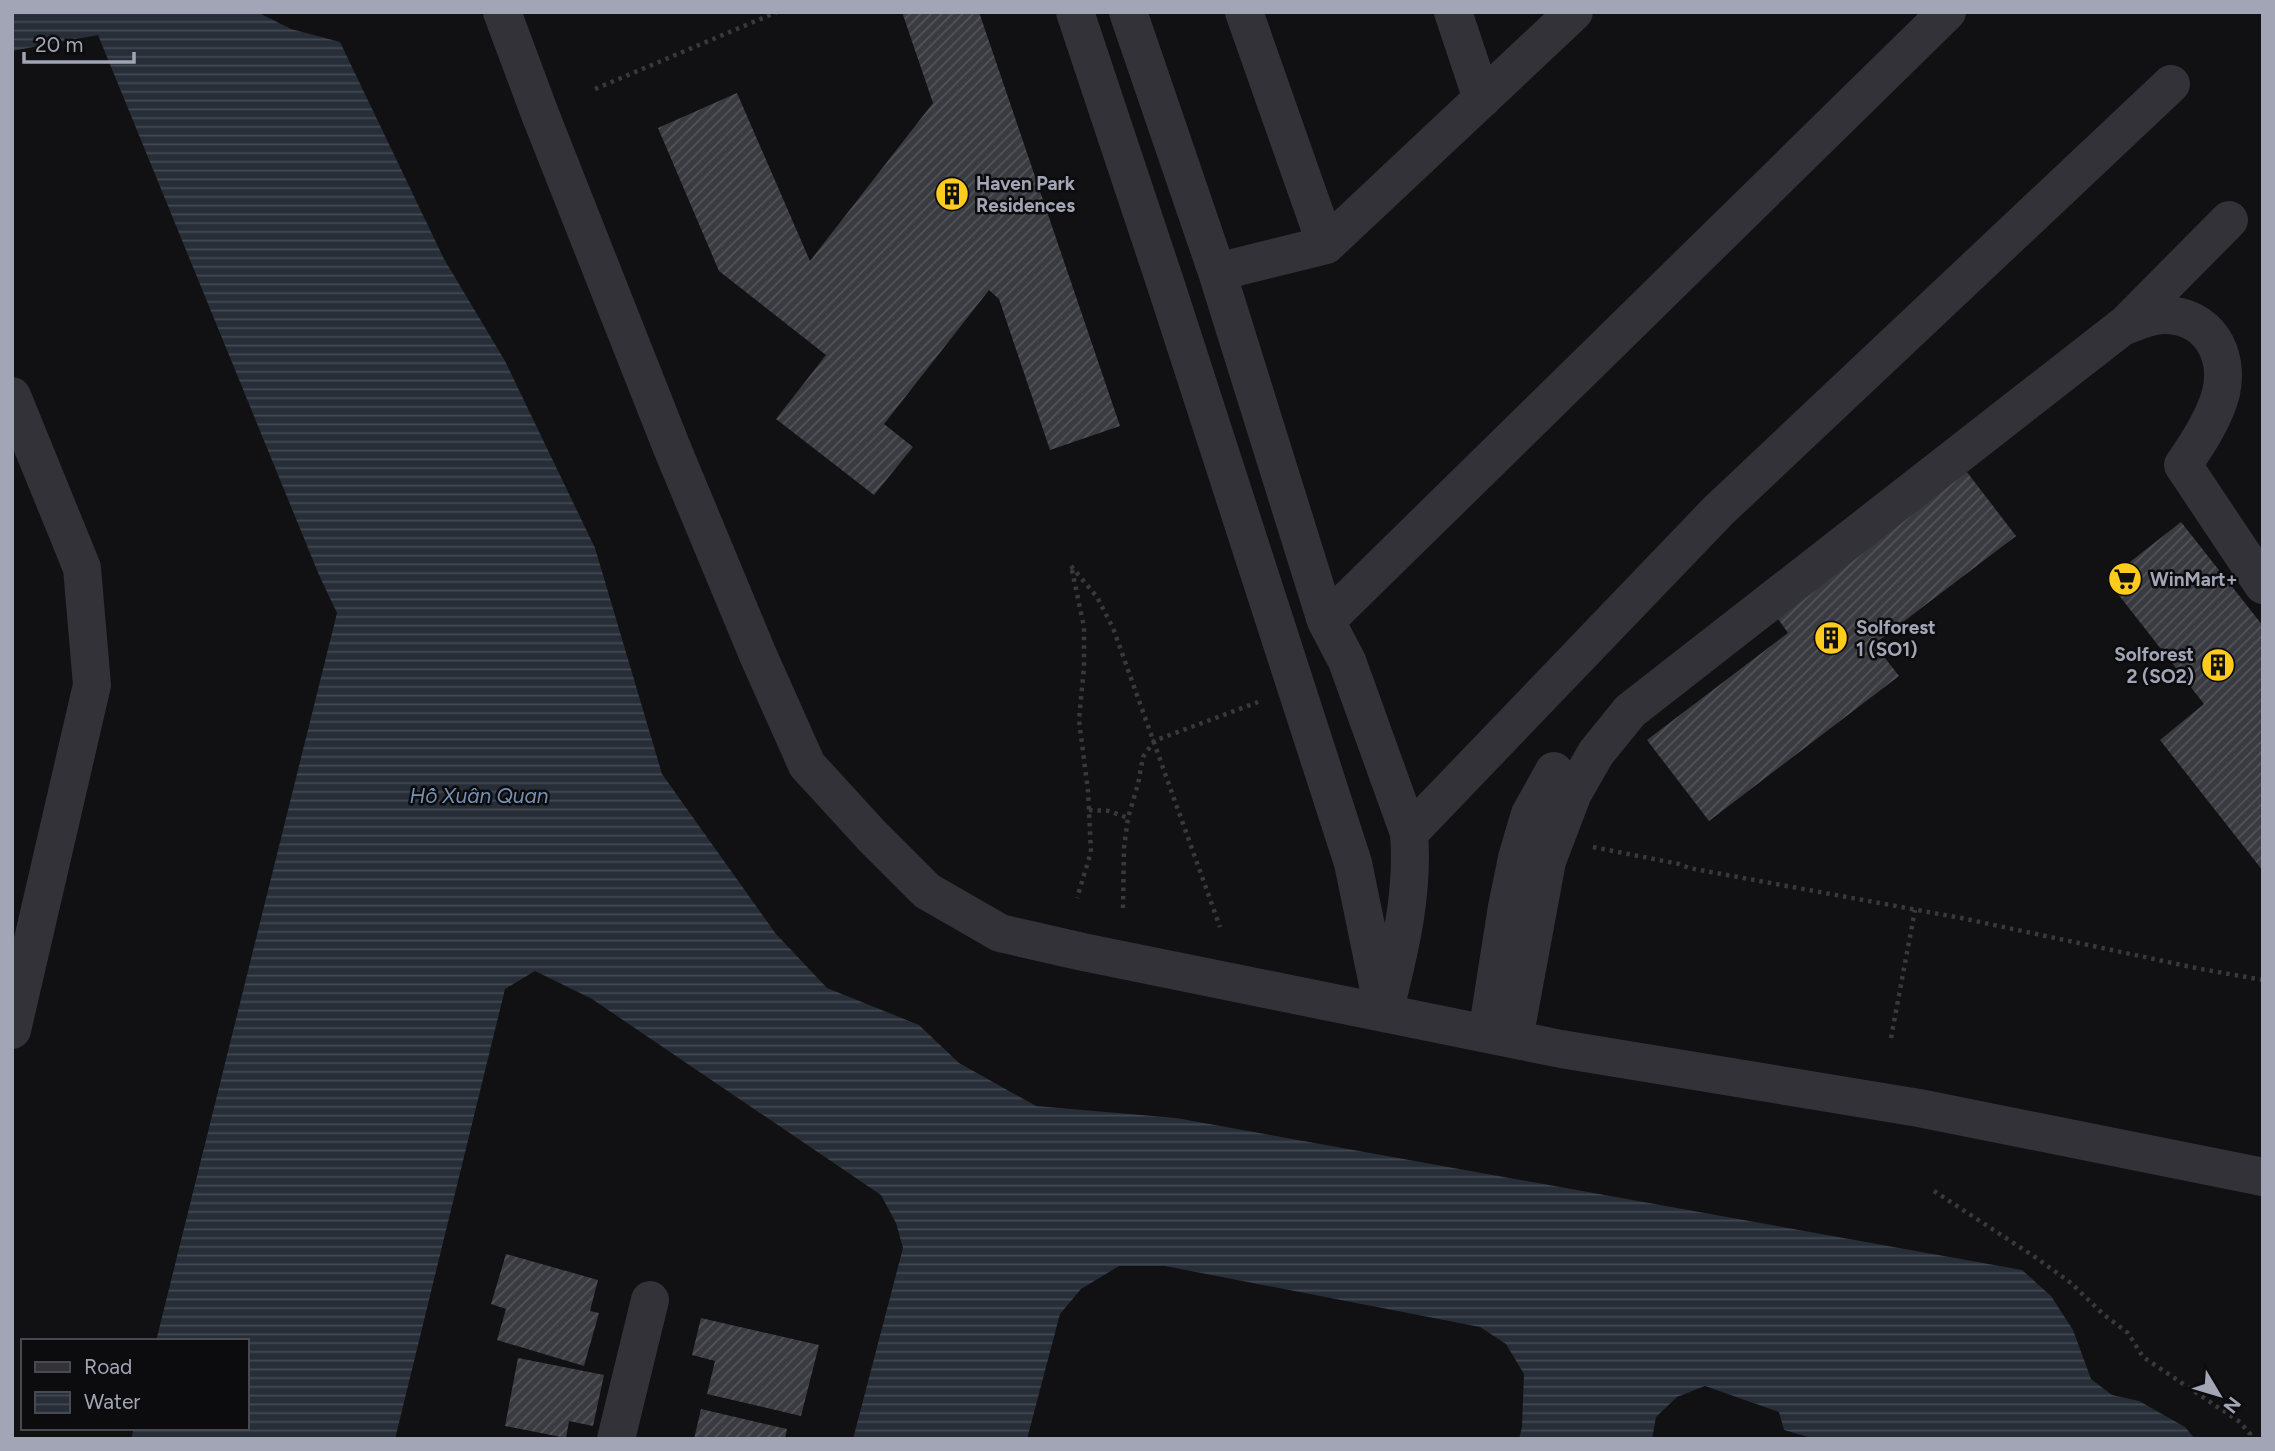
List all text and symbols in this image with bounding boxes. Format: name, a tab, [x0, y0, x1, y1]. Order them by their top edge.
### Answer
scale bar	[24, 21, 135, 65]
text: 20 m	[35, 32, 83, 57]
place label: Haven Park Residences	[976, 172, 1076, 217]
building icon: Haven Park Residences	[933, 175, 971, 213]
supermarket icon: WinMart+	[2106, 560, 2144, 598]
place label: WinMart+	[2150, 568, 2238, 591]
place label: Solforest 1 (SO1)	[1856, 616, 1936, 661]
building icon: Solforest 1 (SO1)	[1812, 619, 1850, 657]
place label: Solforest 2 (SO2)	[2114, 643, 2194, 688]
building icon: Solforest 2 (SO2)	[2199, 646, 2237, 684]
water label: Hồ Xuân Quan	[409, 783, 549, 808]
legend	[21, 1339, 248, 1430]
text: Road	[84, 1354, 132, 1379]
north arrow	[2184, 1360, 2254, 1430]
text: Water	[84, 1389, 140, 1414]
text: N	[2218, 1392, 2246, 1418]

